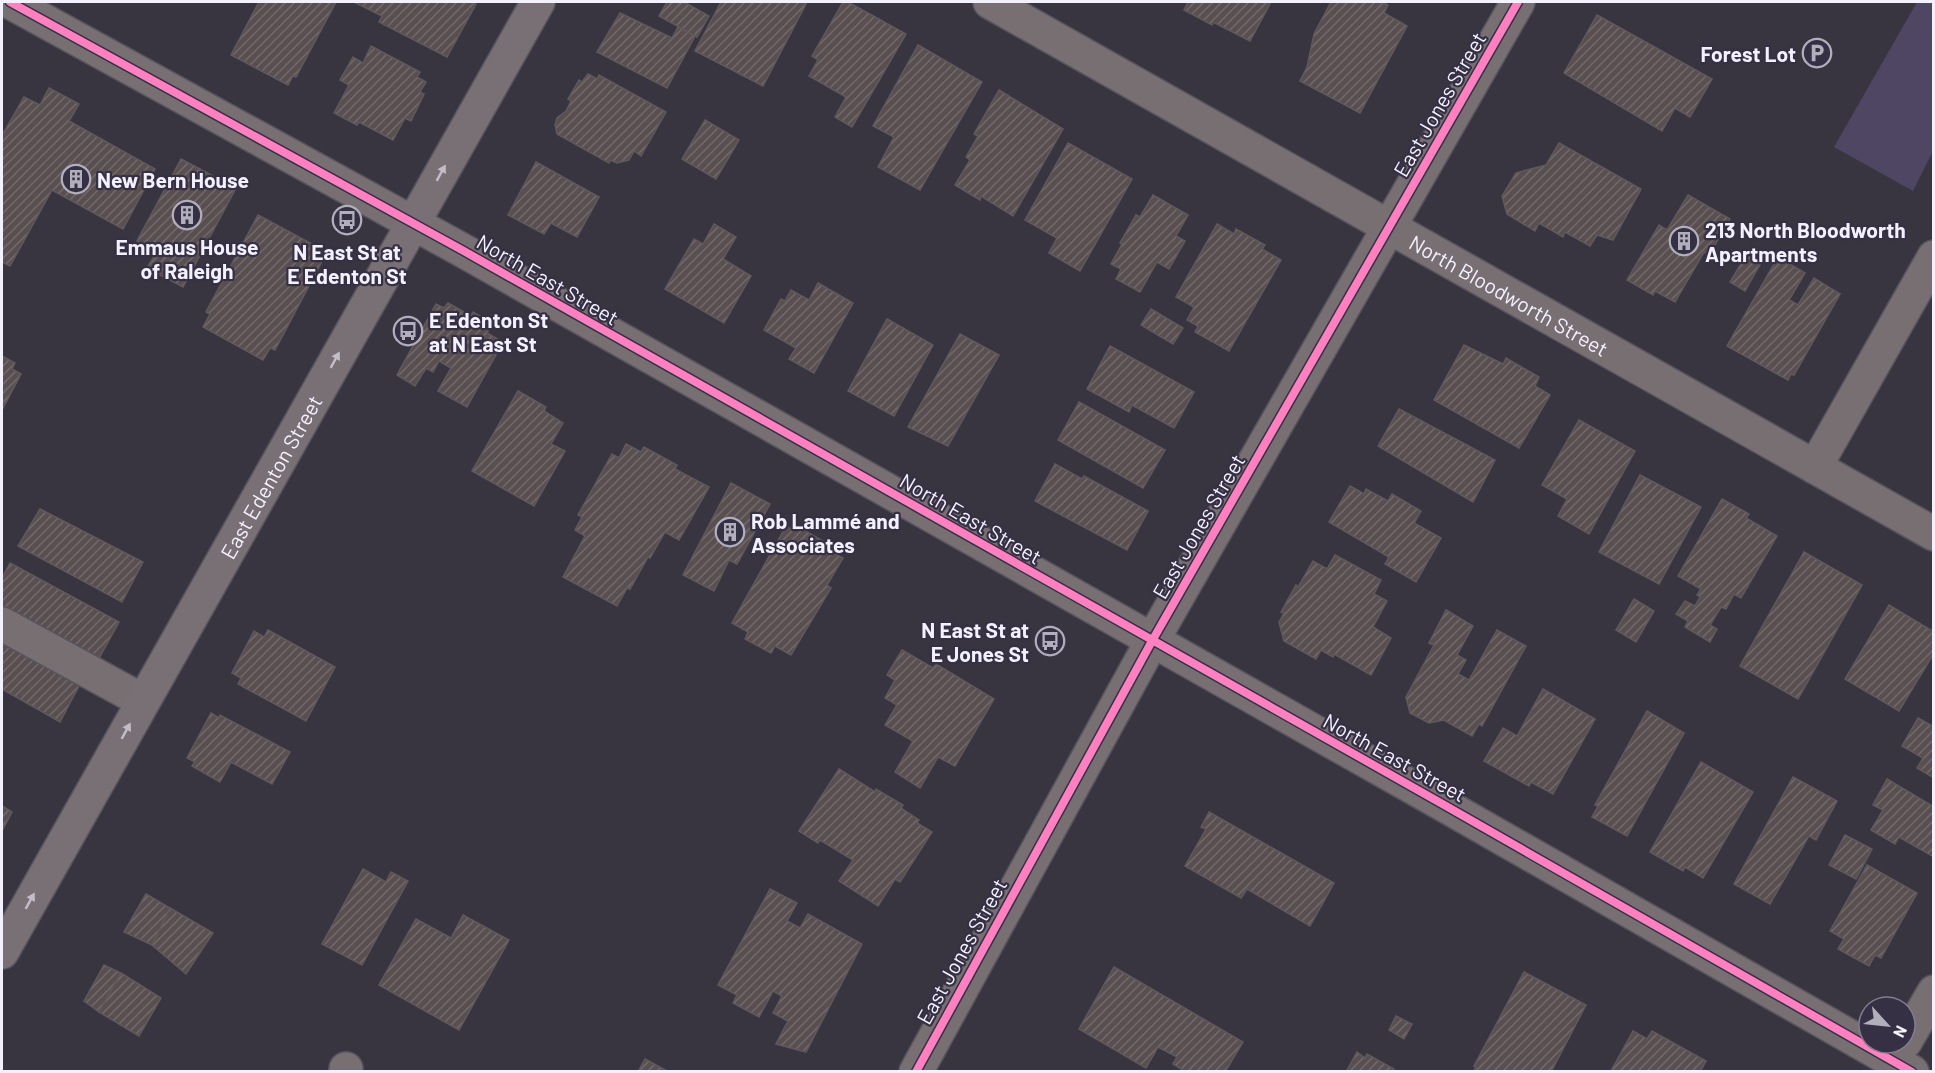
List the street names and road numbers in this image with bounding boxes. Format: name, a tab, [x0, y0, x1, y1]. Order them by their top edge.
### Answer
street label: East Jones Street	[1387, 27, 1491, 181]
street label: North East Street	[473, 228, 623, 330]
street label: North Bloodworth Street	[1406, 229, 1613, 360]
street label: East Edenton Street	[214, 390, 326, 563]
street label: East Jones Street	[1146, 449, 1250, 603]
street label: North East Street	[896, 467, 1046, 569]
street label: North East Street	[1319, 707, 1471, 807]
street label: East Jones Street	[911, 874, 1011, 1028]

